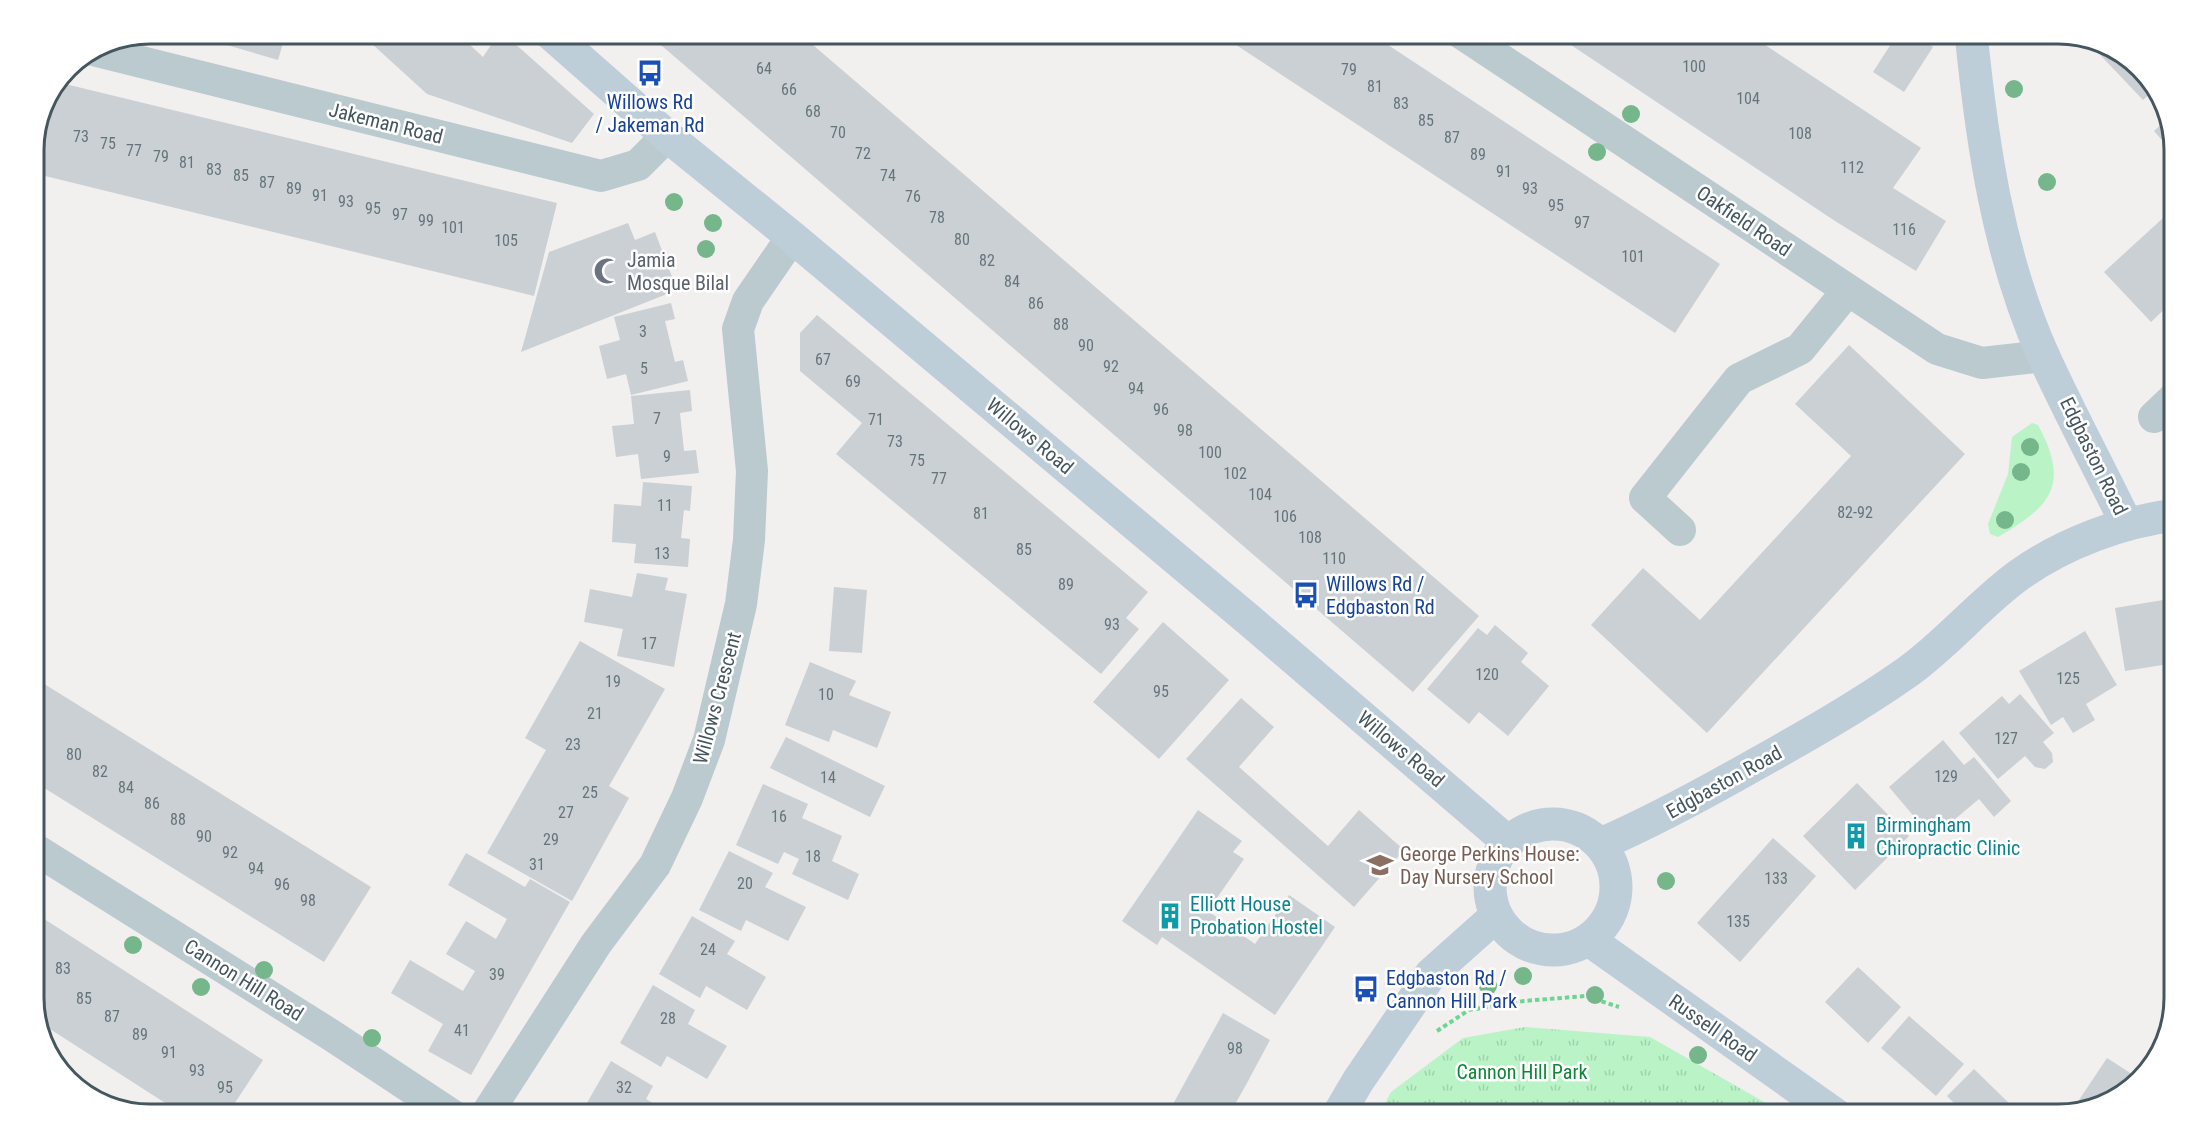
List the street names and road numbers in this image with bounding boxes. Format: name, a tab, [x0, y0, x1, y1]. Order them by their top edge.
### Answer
street label: Jakeman Road	[327, 97, 445, 149]
street label: Oakfield Road	[1692, 181, 1796, 261]
street label: Willows Road	[982, 393, 1078, 479]
street label: Edgbaston Road	[2055, 393, 2133, 519]
street label: Willows Crescent	[688, 629, 746, 767]
street label: Willows Road	[1353, 706, 1449, 792]
street label: Edgbaston Road	[1662, 740, 1786, 824]
street label: Cannon Hill Road	[180, 934, 308, 1026]
street label: Russell Road	[1664, 989, 1762, 1067]

